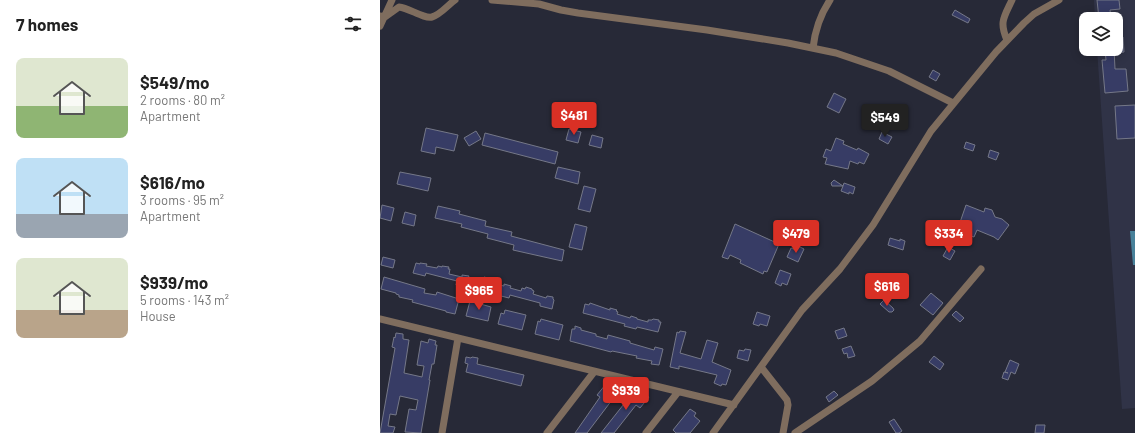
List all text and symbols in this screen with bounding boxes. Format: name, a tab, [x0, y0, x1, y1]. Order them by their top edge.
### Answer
map controls	[1079, 12, 1123, 56]
button: layers	[1079, 12, 1123, 56]
icon: filters	[342, 13, 364, 35]
text: 7 homes	[16, 14, 78, 34]
text: $549/mo	[140, 72, 209, 92]
icon: home	[48, 74, 96, 122]
text: 2 rooms · 80 m²	[140, 92, 225, 108]
pin: $481	[550, 102, 598, 136]
pin: $549	[861, 104, 909, 138]
text: $481	[561, 107, 587, 123]
text: Apartment	[140, 108, 201, 124]
text: $549	[870, 109, 900, 125]
text: $616/mo	[140, 172, 205, 192]
icon: home	[48, 174, 96, 222]
text: 3 rooms · 95 m²	[140, 192, 224, 208]
text: Apartment	[140, 208, 201, 224]
pin: $479	[772, 220, 820, 254]
pin: $334	[925, 220, 973, 254]
text: $479	[782, 225, 810, 241]
text: $334	[934, 225, 964, 241]
text: $939/mo	[140, 272, 208, 292]
pin: $616	[863, 273, 911, 307]
icon: home	[48, 274, 96, 322]
pin: $965	[455, 277, 503, 311]
text: $616	[874, 278, 900, 294]
text: $965	[465, 282, 493, 298]
text: 5 rooms · 143 m²	[140, 292, 229, 308]
text: House	[140, 308, 176, 324]
pin: $939	[602, 377, 650, 411]
text: $939	[612, 382, 640, 398]

